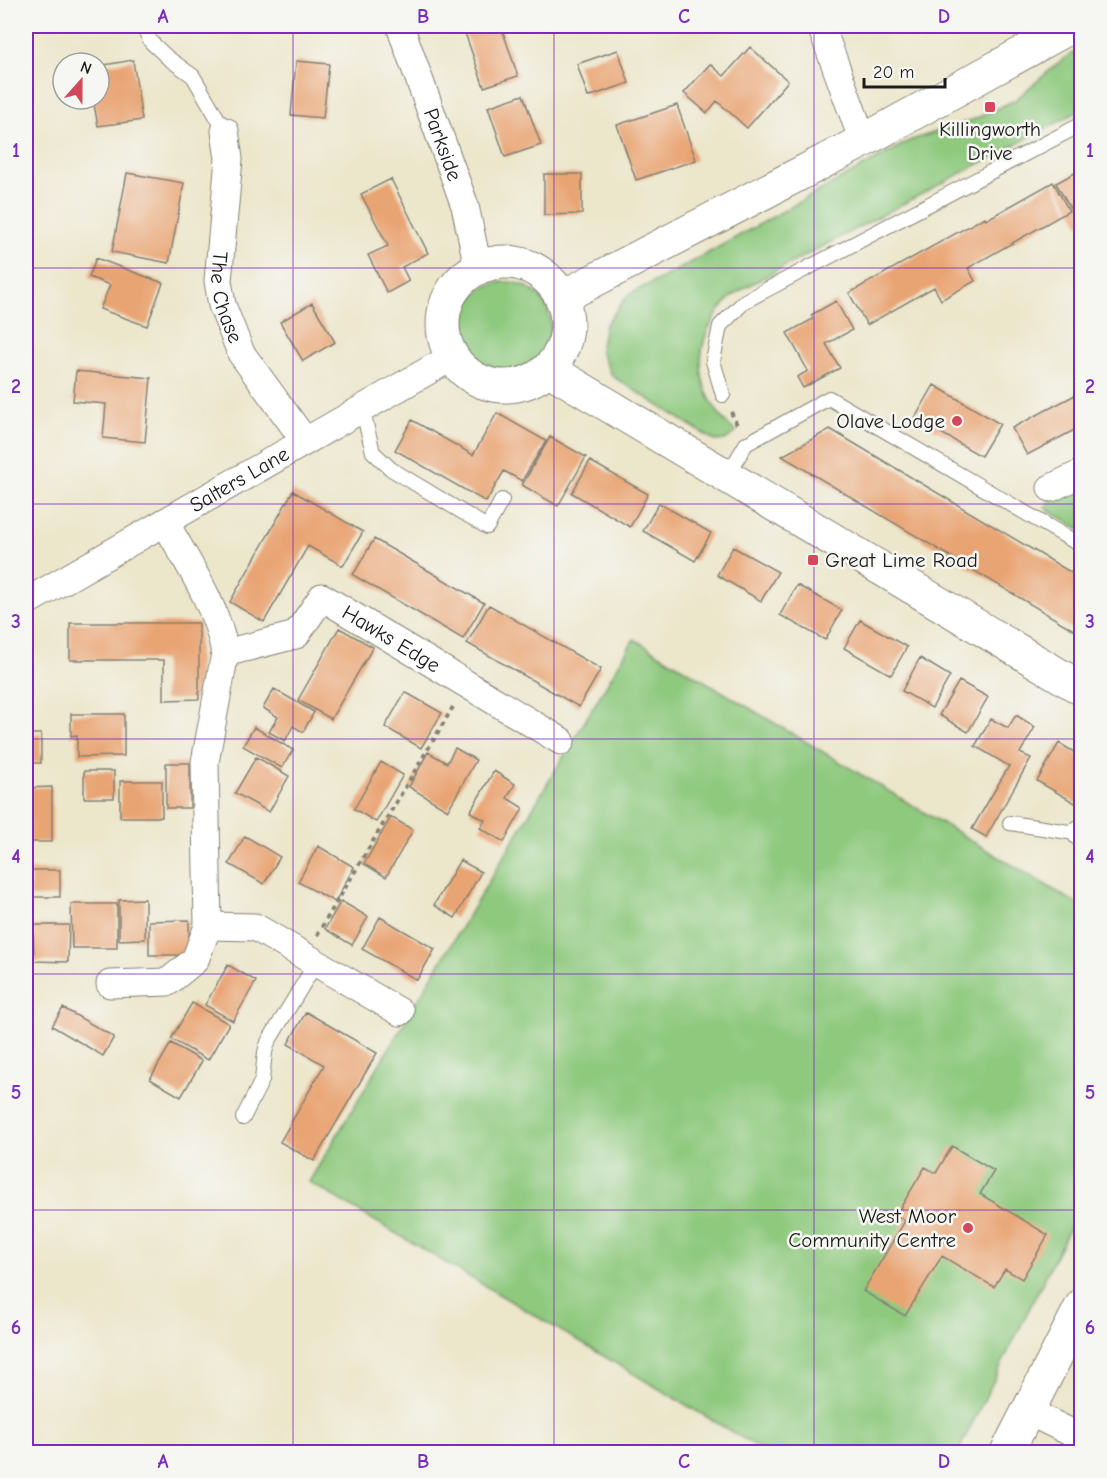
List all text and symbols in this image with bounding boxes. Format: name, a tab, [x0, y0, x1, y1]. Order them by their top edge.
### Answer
text: A	[157, 5, 169, 28]
text: B	[417, 5, 429, 28]
text: C	[678, 5, 690, 28]
text: D	[938, 5, 950, 28]
north arrow	[51, 51, 111, 111]
scale bar	[864, 51, 945, 89]
text: N	[78, 58, 94, 78]
text: 20 m	[873, 62, 914, 83]
marker: Killingworth Drive	[983, 100, 997, 114]
street label: Parkside	[419, 105, 467, 184]
place label: Killingworth Drive	[939, 117, 1041, 165]
text: 1	[12, 139, 20, 162]
text: 1	[1086, 139, 1094, 162]
street label: The Chase	[206, 250, 248, 347]
text: 2	[11, 375, 21, 398]
text: 2	[1085, 375, 1095, 398]
place label: Olave Lodge	[836, 409, 945, 433]
marker: Olave Lodge	[950, 414, 964, 428]
street label: Salters Lane	[185, 441, 293, 517]
place label: Great Lime Road	[825, 548, 978, 572]
marker: Great Lime Road	[806, 553, 820, 567]
street label: Hawks Edge	[338, 600, 445, 677]
text: 3	[11, 610, 21, 633]
text: 3	[1085, 610, 1095, 633]
text: 4	[11, 845, 21, 868]
text: 4	[1085, 845, 1095, 868]
text: 5	[11, 1081, 21, 1104]
text: 5	[1085, 1081, 1095, 1104]
place label: West Moor Community Centre	[788, 1204, 957, 1252]
marker: West Moor Community Centre	[961, 1221, 975, 1235]
text: 6	[11, 1316, 21, 1339]
text: 6	[1085, 1316, 1095, 1339]
text: A	[157, 1450, 169, 1473]
text: B	[417, 1450, 429, 1473]
text: C	[678, 1450, 690, 1473]
text: D	[938, 1450, 950, 1473]

